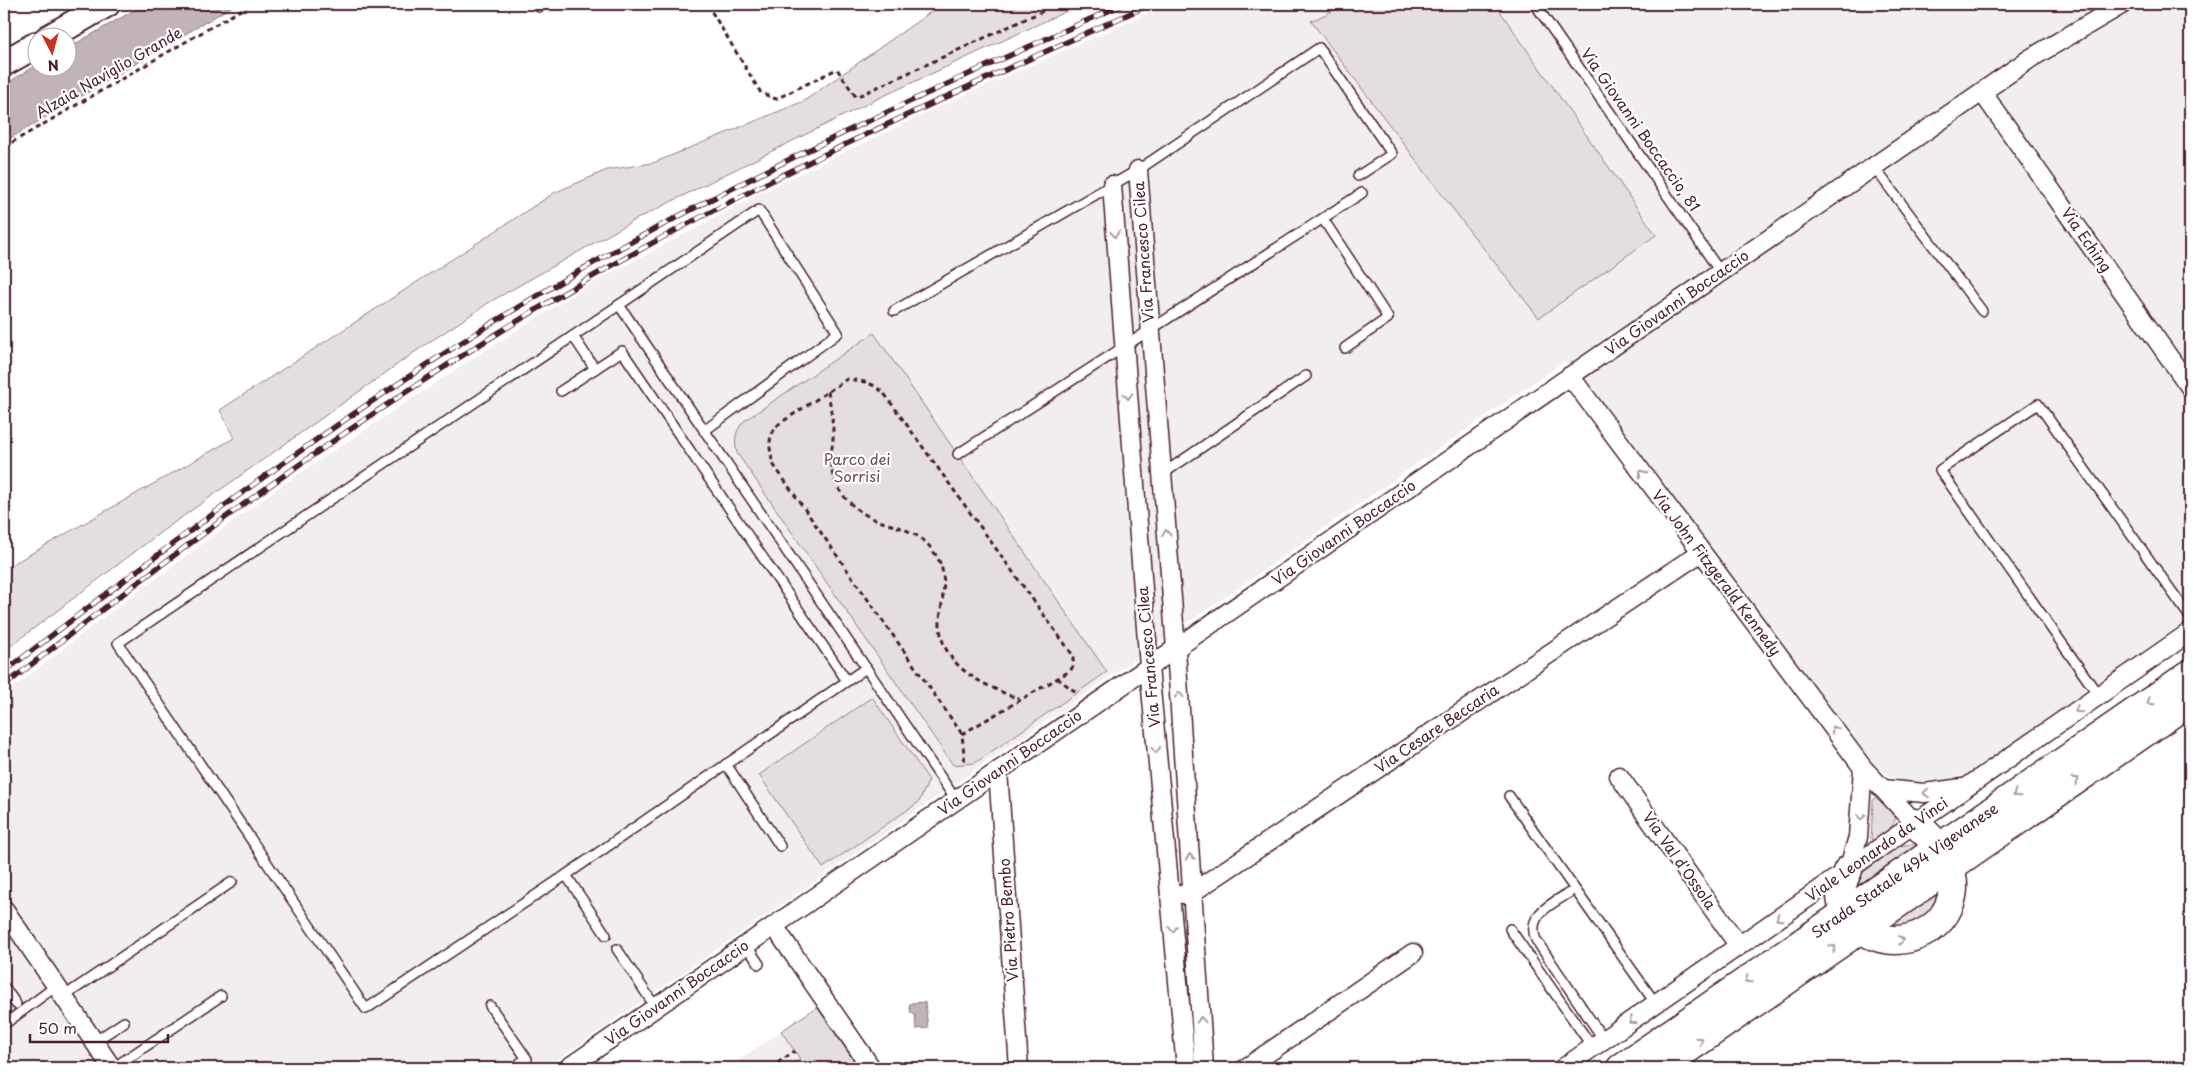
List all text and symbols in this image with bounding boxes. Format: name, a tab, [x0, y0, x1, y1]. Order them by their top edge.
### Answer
street label: Alzaia Naviglio Grande	[33, 24, 185, 122]
north arrow	[28, 28, 78, 78]
street label: Via Giovanni Boccaccio, 81	[1576, 43, 1707, 216]
street label: Via Francesco Cilea	[1126, 180, 1159, 323]
street label: Via Eching	[2056, 202, 2118, 276]
one-way arrow	[1110, 230, 1121, 238]
street label: Via Giovanni Boccaccio	[1599, 243, 1753, 360]
one-way arrow	[1123, 392, 1134, 400]
park label: Parco dei Sorrisi	[824, 447, 890, 487]
one-way arrow	[1638, 470, 1648, 479]
street label: Via Giovanni Boccaccio	[1266, 473, 1420, 590]
street label: Via John Fitzgerald Kennedy	[1647, 484, 1787, 660]
one-way arrow	[1160, 529, 1171, 537]
street label: Via Francesco Cilea	[1130, 585, 1165, 729]
street label: Via Cesare Beccaria	[1369, 677, 1503, 778]
one-way arrow	[1173, 691, 1184, 699]
one-way arrow	[2146, 696, 2156, 705]
street label: Via Giovanni Boccaccio	[932, 703, 1086, 820]
one-way arrow	[2075, 704, 2084, 713]
one-way arrow	[1831, 725, 1840, 735]
one-way arrow	[1151, 746, 1162, 754]
one-way arrow	[2071, 776, 2080, 786]
one-way arrow	[1921, 787, 1929, 798]
one-way arrow	[2013, 788, 2022, 797]
street label: Viale Leonardo da Vinci	[1800, 791, 1952, 907]
street label: Strada Statale 494 Vigevanese	[1806, 796, 2002, 943]
street label: Via Val d'Ossola	[1638, 806, 1723, 915]
one-way arrow	[1856, 813, 1867, 821]
one-way arrow	[1185, 853, 1196, 861]
street label: Via Pietro Bembo	[992, 858, 1023, 983]
one-way arrow	[1776, 912, 1785, 921]
one-way arrow	[1167, 925, 1178, 933]
street label: Via Giovanni Boccaccio	[599, 933, 753, 1050]
one-way arrow	[1898, 935, 1906, 946]
one-way arrow	[1827, 945, 1837, 954]
one-way arrow	[1744, 974, 1754, 983]
scale bar	[30, 1012, 168, 1044]
one-way arrow	[1195, 1015, 1206, 1023]
one-way arrow	[1628, 1015, 1637, 1024]
text: 50 m	[38, 1016, 77, 1039]
one-way arrow	[1694, 1037, 1704, 1046]

